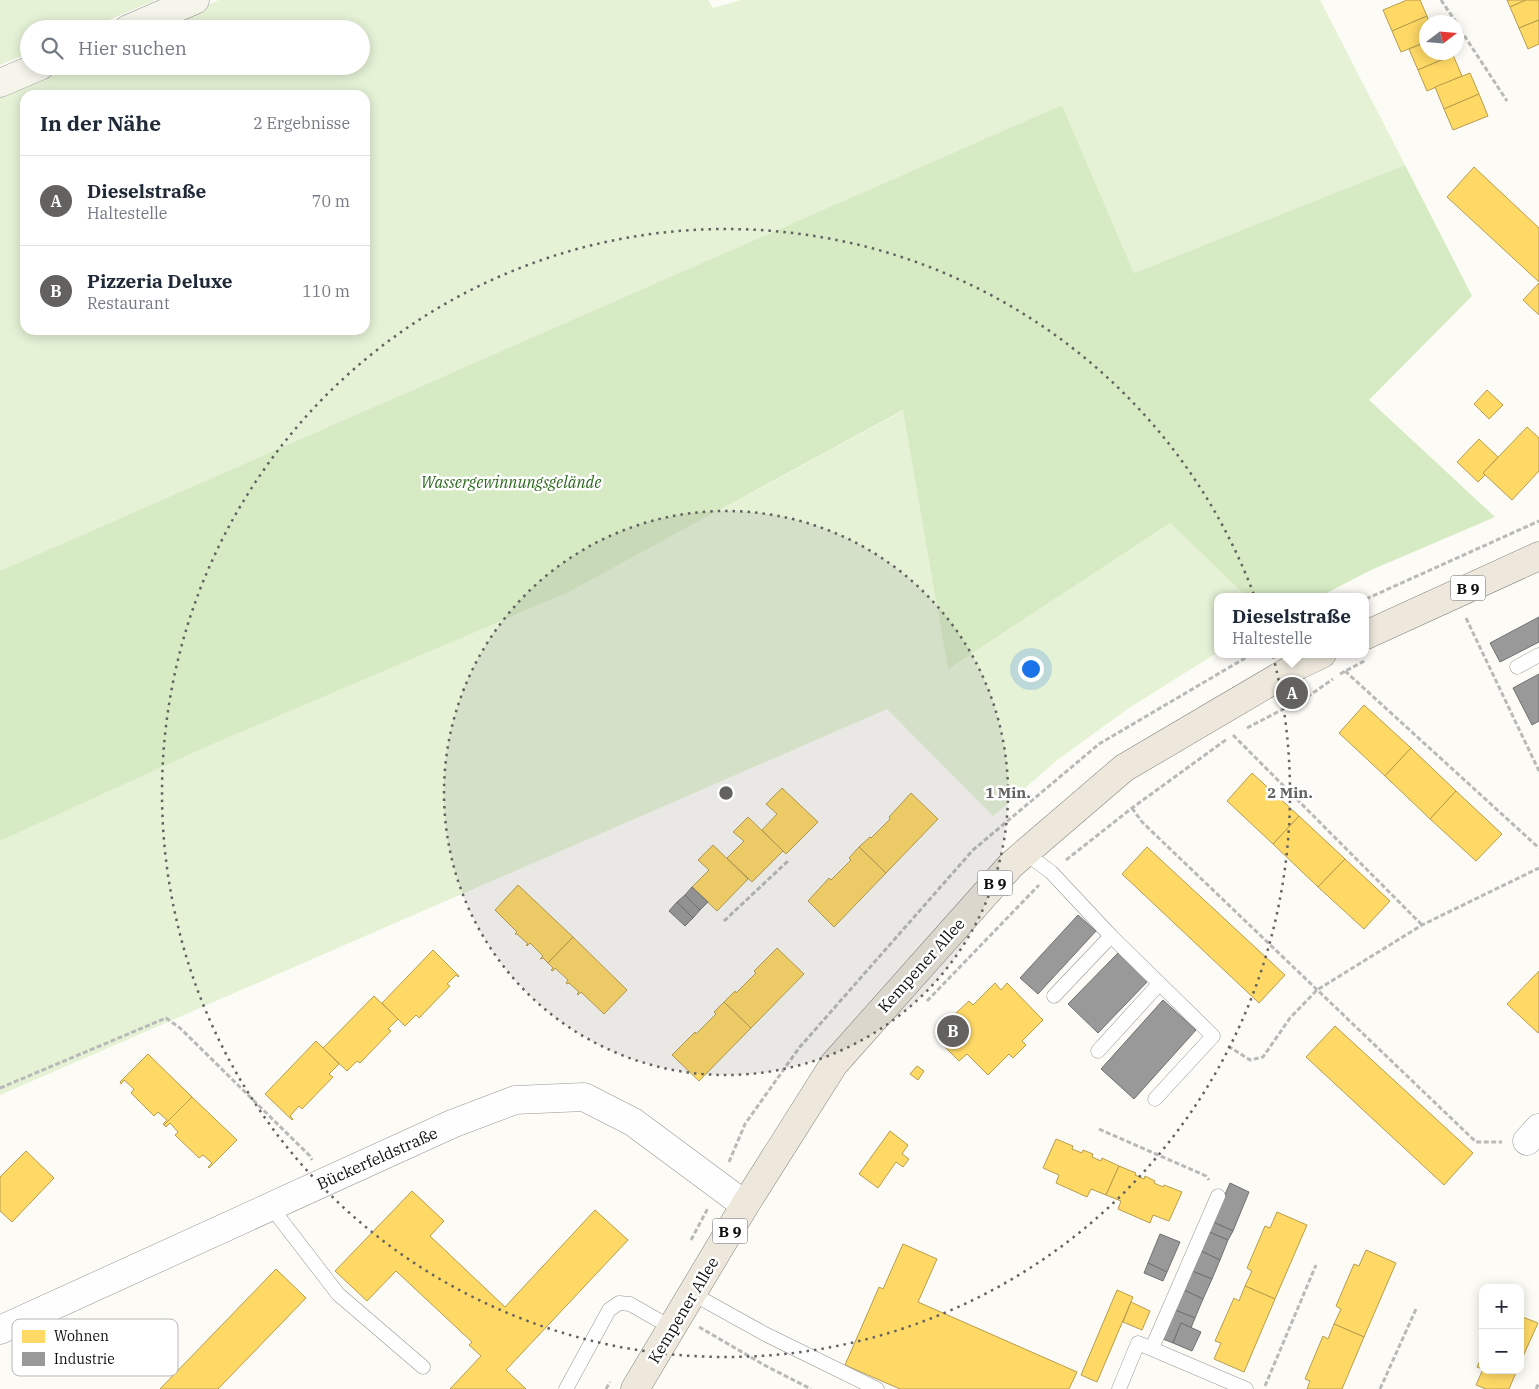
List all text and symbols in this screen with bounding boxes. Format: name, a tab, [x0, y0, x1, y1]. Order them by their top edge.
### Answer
north arrow	[1419, 15, 1464, 60]
search box	[20, 20, 370, 75]
icon: search	[38, 34, 66, 62]
text: Hier suchen	[78, 36, 187, 60]
text: In der Nähe	[40, 109, 161, 137]
text: 2 Ergebnisse	[253, 113, 350, 133]
text: Dieselstraße	[87, 179, 206, 203]
text: A	[50, 191, 62, 211]
text: 70 m	[312, 191, 350, 211]
text: Haltestelle	[87, 203, 167, 223]
text: Pizzeria Deluxe	[87, 269, 233, 293]
text: B	[50, 281, 62, 301]
text: 110 m	[302, 281, 350, 301]
text: Restaurant	[87, 293, 170, 313]
park label: Wassergewinnungsgelände	[421, 472, 601, 492]
road number: B 9	[1450, 576, 1486, 600]
popup	[1214, 593, 1369, 658]
text: Dieselstraße	[1232, 604, 1351, 628]
text: Haltestelle	[1232, 628, 1312, 648]
your location	[1018, 656, 1044, 682]
pin: A	[1276, 674, 1308, 712]
text: 1 Min.	[985, 783, 1031, 802]
text: 2 Min.	[1267, 783, 1313, 802]
centre of rings	[717, 784, 735, 802]
road number: B 9	[978, 870, 1012, 896]
street label: Kempener Allee	[873, 914, 969, 1016]
pin: B	[937, 1012, 969, 1050]
street label: Bückerfeldstraße	[313, 1122, 441, 1194]
road number: B 9	[712, 1218, 748, 1244]
street label: Kempener Allee	[643, 1253, 723, 1367]
map controls	[1479, 1284, 1524, 1374]
button: +	[1479, 1284, 1524, 1329]
legend	[12, 1319, 178, 1376]
text: Wohnen	[54, 1327, 109, 1345]
button: −	[1479, 1329, 1524, 1374]
text: Industrie	[54, 1350, 115, 1368]

